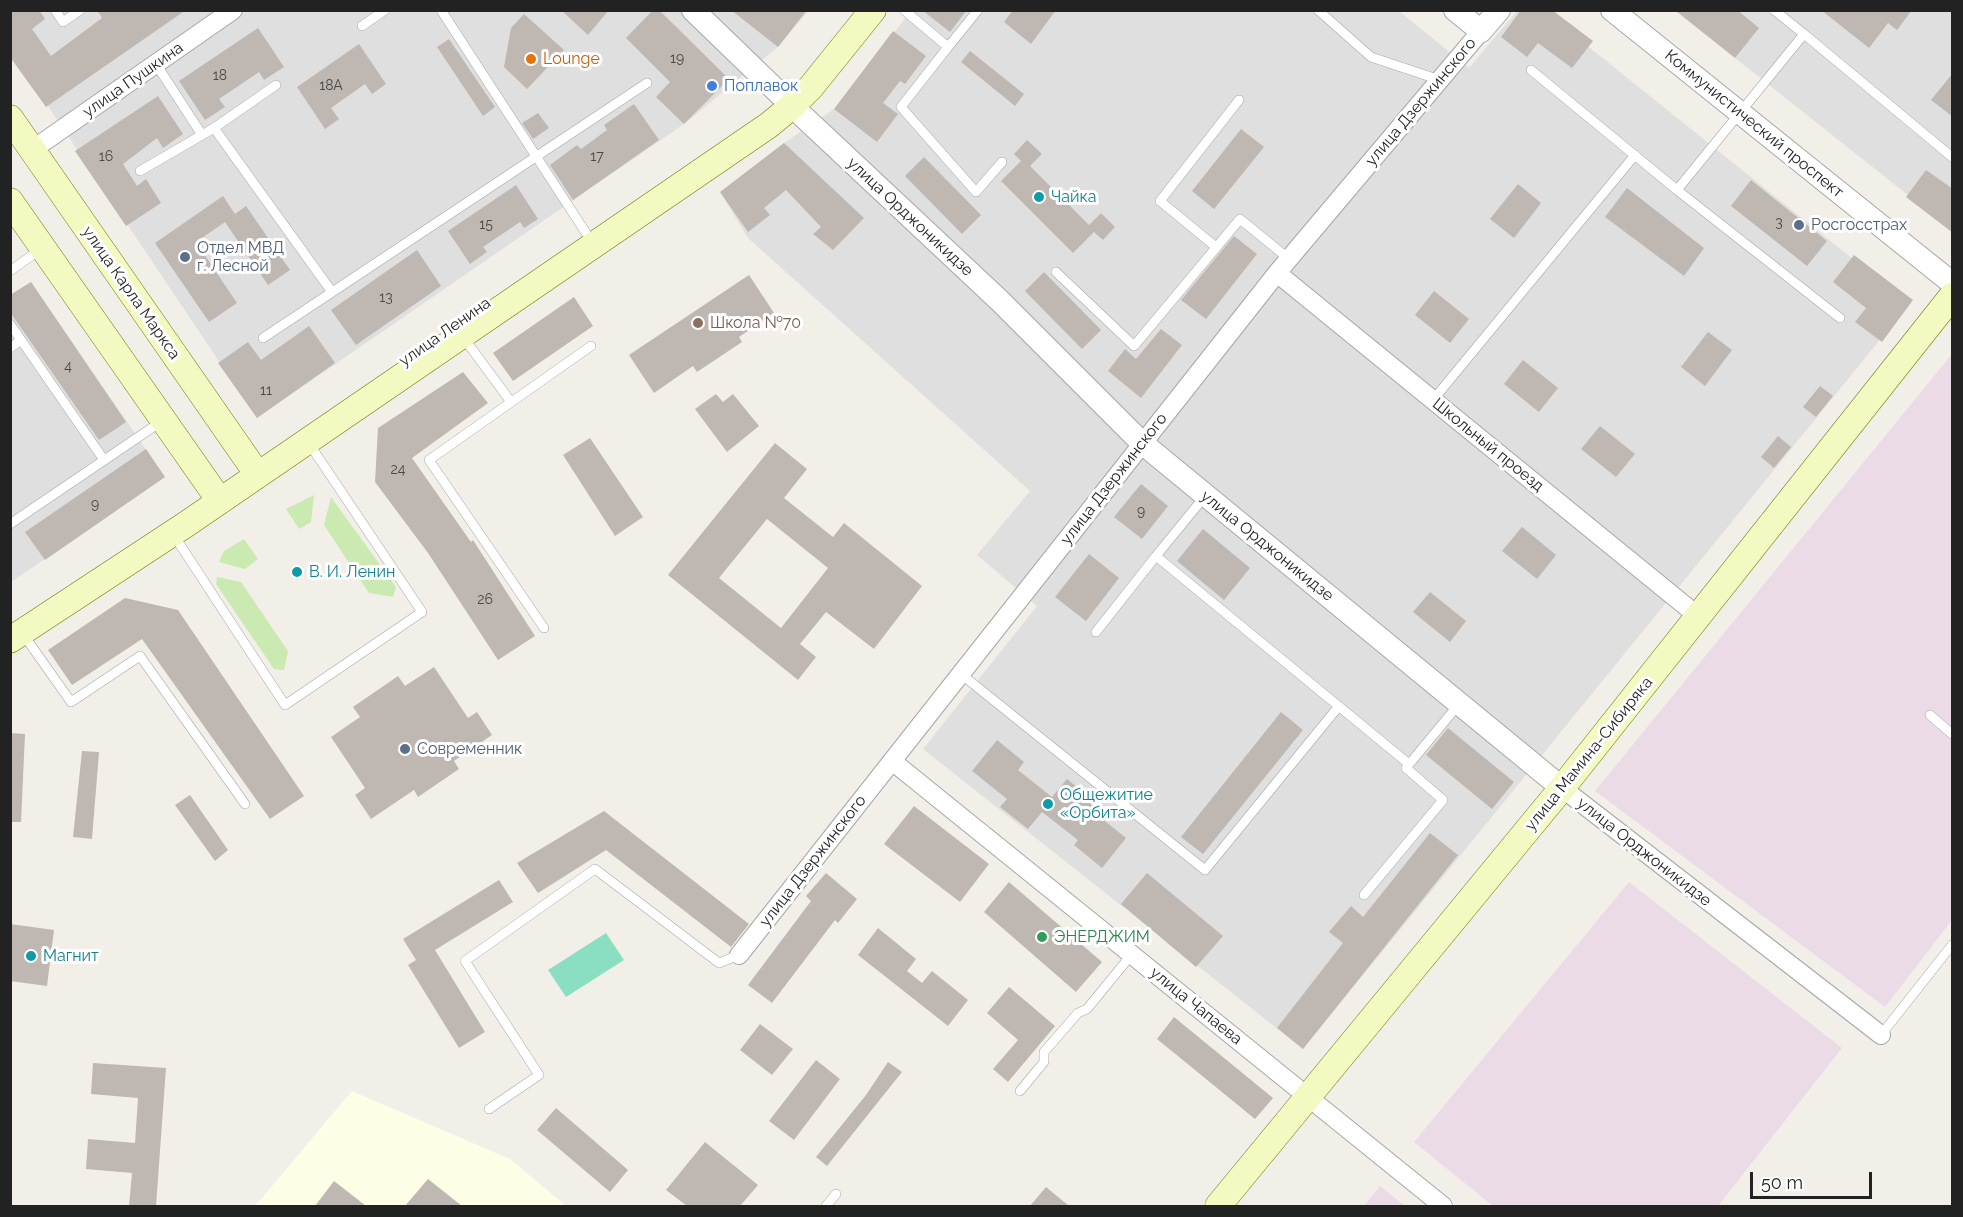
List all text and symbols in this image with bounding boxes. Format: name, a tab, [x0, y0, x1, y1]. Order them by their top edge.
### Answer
street label: улица Дзержинского	[1362, 34, 1480, 170]
street label: улица Пушкина	[79, 38, 187, 122]
street label: Коммунистический проспект	[1661, 46, 1847, 202]
place label: Lounge	[543, 49, 600, 69]
house number: 19	[670, 51, 684, 67]
marker: Lounge	[524, 52, 538, 66]
house number: 18	[213, 68, 227, 84]
place label: Поплавок	[724, 76, 798, 96]
house number: 18А	[319, 78, 343, 94]
marker: Поплавок	[705, 79, 719, 93]
house number: 16	[99, 149, 113, 165]
house number: 17	[590, 149, 604, 165]
street label: улица Орджоникидзе	[843, 154, 977, 280]
place label: Чайка	[1051, 187, 1097, 207]
marker: Чайка	[1032, 190, 1046, 204]
house number: 3	[1775, 215, 1783, 231]
place label: Росгосстрах	[1811, 215, 1907, 235]
house number: 15	[479, 217, 493, 233]
marker: Росгосстрах	[1792, 218, 1806, 232]
street label: улица Карла Маркса	[78, 223, 184, 363]
place label: Отдел МВД г. Лесной	[197, 238, 284, 276]
marker: Отдел МВД г. Лесной	[178, 250, 192, 264]
house number: 13	[379, 290, 393, 306]
street label: улица Ленина	[396, 293, 494, 371]
place label: Школа №70	[710, 313, 801, 333]
marker: Школа №70	[691, 316, 705, 330]
house number: 4	[64, 359, 72, 375]
house number: 11	[260, 383, 272, 399]
street label: Школьный проезд	[1428, 394, 1548, 496]
street label: улица Дзержинского	[1057, 409, 1171, 549]
house number: 24	[391, 462, 405, 478]
street label: улица Орджоникидзе	[1197, 487, 1337, 605]
house number: 9	[91, 497, 99, 513]
house number: 9	[1137, 504, 1145, 520]
place label: В. И. Ленин	[309, 562, 395, 582]
marker: В. И. Ленин	[290, 565, 304, 579]
house number: 26	[477, 592, 493, 608]
street label: улица Мамина-Сибиряка	[1521, 673, 1657, 835]
place label: Современник	[417, 739, 522, 759]
marker: Современник	[398, 742, 412, 756]
place label: Общежитие «Орбита»	[1060, 785, 1153, 823]
street label: улица Дзержинского	[756, 791, 870, 931]
street label: улица Орджоникидзе	[1573, 794, 1715, 910]
marker: Общежитие «Орбита»	[1041, 797, 1055, 811]
place label: ЭНЕРДЖИМ	[1054, 927, 1150, 947]
marker: ЭНЕРДЖИМ	[1035, 930, 1049, 944]
place label: Магнит	[43, 946, 99, 966]
marker: Магнит	[24, 949, 38, 963]
street label: улица Чапаева	[1146, 963, 1246, 1049]
scale bar	[1753, 1160, 1874, 1198]
text: 50 m	[1761, 1172, 1803, 1193]

